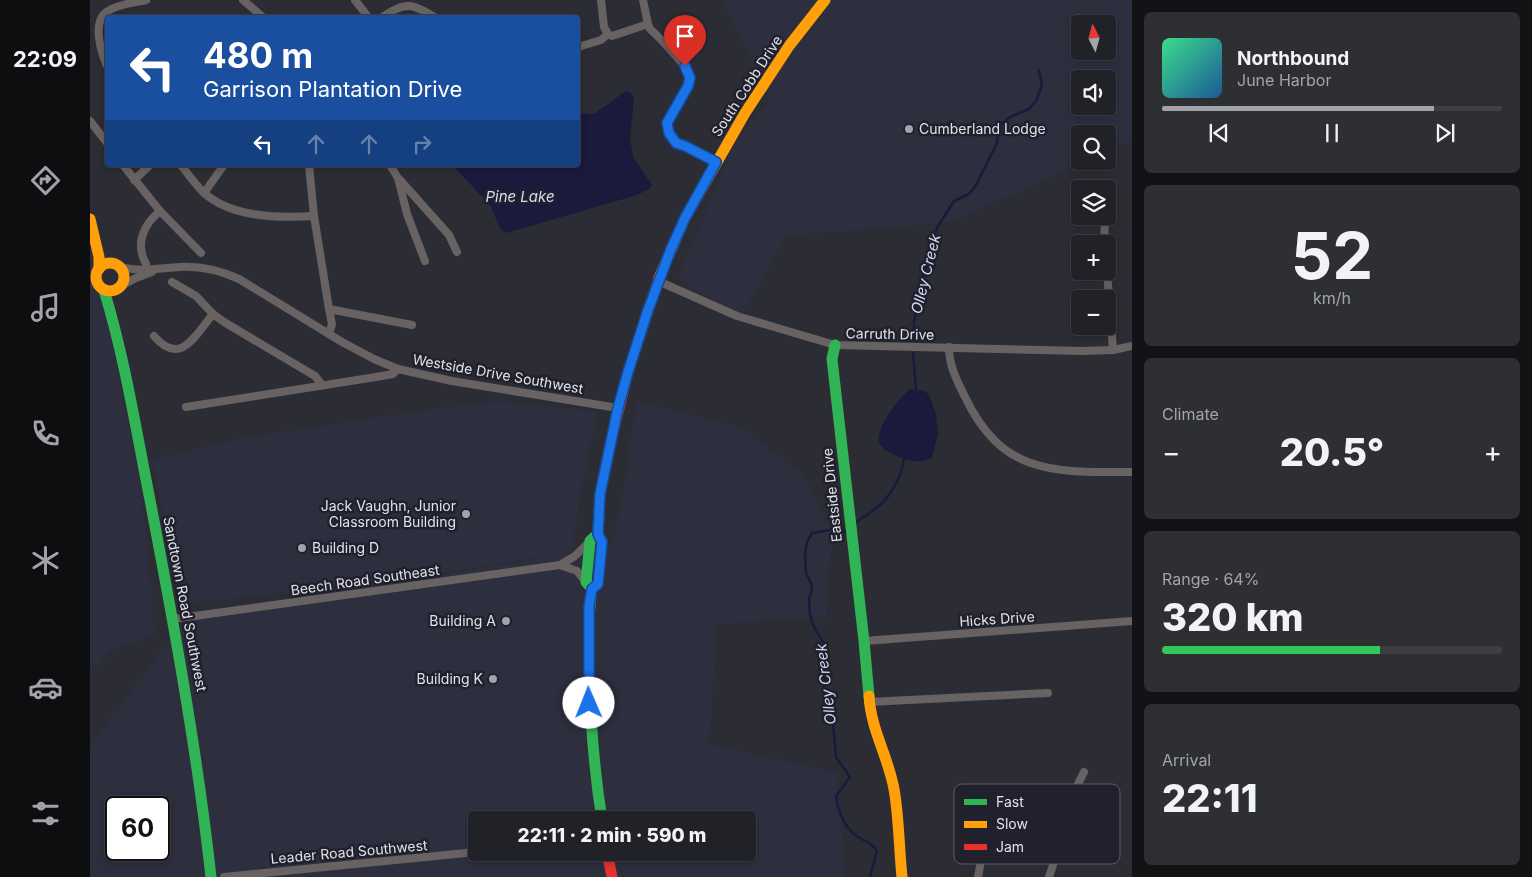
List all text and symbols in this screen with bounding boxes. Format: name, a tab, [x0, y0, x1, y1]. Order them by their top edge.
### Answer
pin	[664, 15, 706, 66]
north arrow	[1071, 15, 1116, 60]
map controls	[1071, 15, 1116, 335]
icon: arrive	[671, 22, 699, 50]
street label: South Cobb Drive	[708, 32, 786, 139]
text: 480 m	[203, 34, 313, 76]
icon: left	[120, 35, 185, 100]
text: 22:09	[13, 46, 77, 72]
text: Northbound	[1237, 47, 1349, 70]
button: sound	[1071, 70, 1116, 115]
text: June Harbor	[1237, 70, 1331, 90]
text: Garrison Plantation Drive	[203, 76, 462, 102]
icon: previous	[1205, 119, 1233, 147]
icon: pause	[1318, 119, 1346, 147]
icon: next	[1431, 119, 1459, 147]
place label: Cumberland Lodge	[919, 120, 1046, 137]
marker: Cumberland Lodge	[903, 123, 915, 135]
button: search	[1071, 125, 1116, 170]
icon: left	[249, 130, 277, 158]
icon: ahead	[302, 130, 330, 158]
icon: ahead	[355, 130, 383, 158]
icon: right	[408, 130, 436, 158]
icon: directions	[28, 163, 63, 198]
button: layers	[1071, 180, 1116, 225]
water label: Pine Lake	[485, 187, 555, 206]
text: 52	[1291, 216, 1373, 295]
water label: Olley Creek	[906, 231, 945, 316]
button: +	[1071, 235, 1116, 280]
text: km/h	[1313, 288, 1351, 308]
icon: music	[28, 290, 63, 325]
button: −	[1071, 290, 1116, 335]
street label: Carruth Drive	[846, 324, 934, 343]
street label: Westside Drive Southwest	[411, 350, 585, 397]
text: Climate	[1162, 404, 1219, 424]
icon: phone	[28, 416, 63, 451]
text: 20.5°	[1280, 429, 1384, 475]
text: −	[1162, 435, 1181, 469]
text: +	[1483, 435, 1502, 469]
street label: Eastside Drive	[818, 447, 845, 543]
place label: Jack Vaughn, Junior Classroom Building	[321, 497, 456, 530]
marker: Jack Vaughn, Junior Classroom Building	[460, 508, 472, 520]
street label: Sandtown Road Southwest	[160, 515, 211, 693]
place label: Building D	[312, 539, 379, 556]
marker: Building D	[296, 542, 308, 554]
icon: climate	[28, 543, 63, 578]
street label: Beech Road Southeast	[289, 561, 441, 598]
text: Range · 64%	[1162, 569, 1259, 589]
text: 320 km	[1162, 594, 1304, 640]
street label: Hicks Drive	[959, 607, 1035, 630]
place label: Building A	[429, 612, 496, 629]
marker: Building A	[500, 615, 512, 627]
water label: Olley Creek	[811, 642, 840, 726]
icon: car	[28, 670, 63, 705]
place label: Building K	[417, 670, 484, 687]
marker: Building K	[487, 673, 499, 685]
position arrow	[562, 676, 614, 728]
text: Arrival	[1162, 750, 1211, 770]
text: 22:11	[1162, 775, 1257, 821]
legend	[954, 784, 1120, 864]
text: Fast	[996, 793, 1024, 810]
icon: filters	[28, 796, 63, 831]
speed limit sign: 60	[105, 796, 170, 861]
text: Slow	[996, 815, 1028, 832]
text: 22:11 · 2 min · 590 m	[518, 824, 706, 847]
street label: Leader Road Southwest	[270, 836, 429, 867]
text: Jam	[996, 838, 1024, 855]

